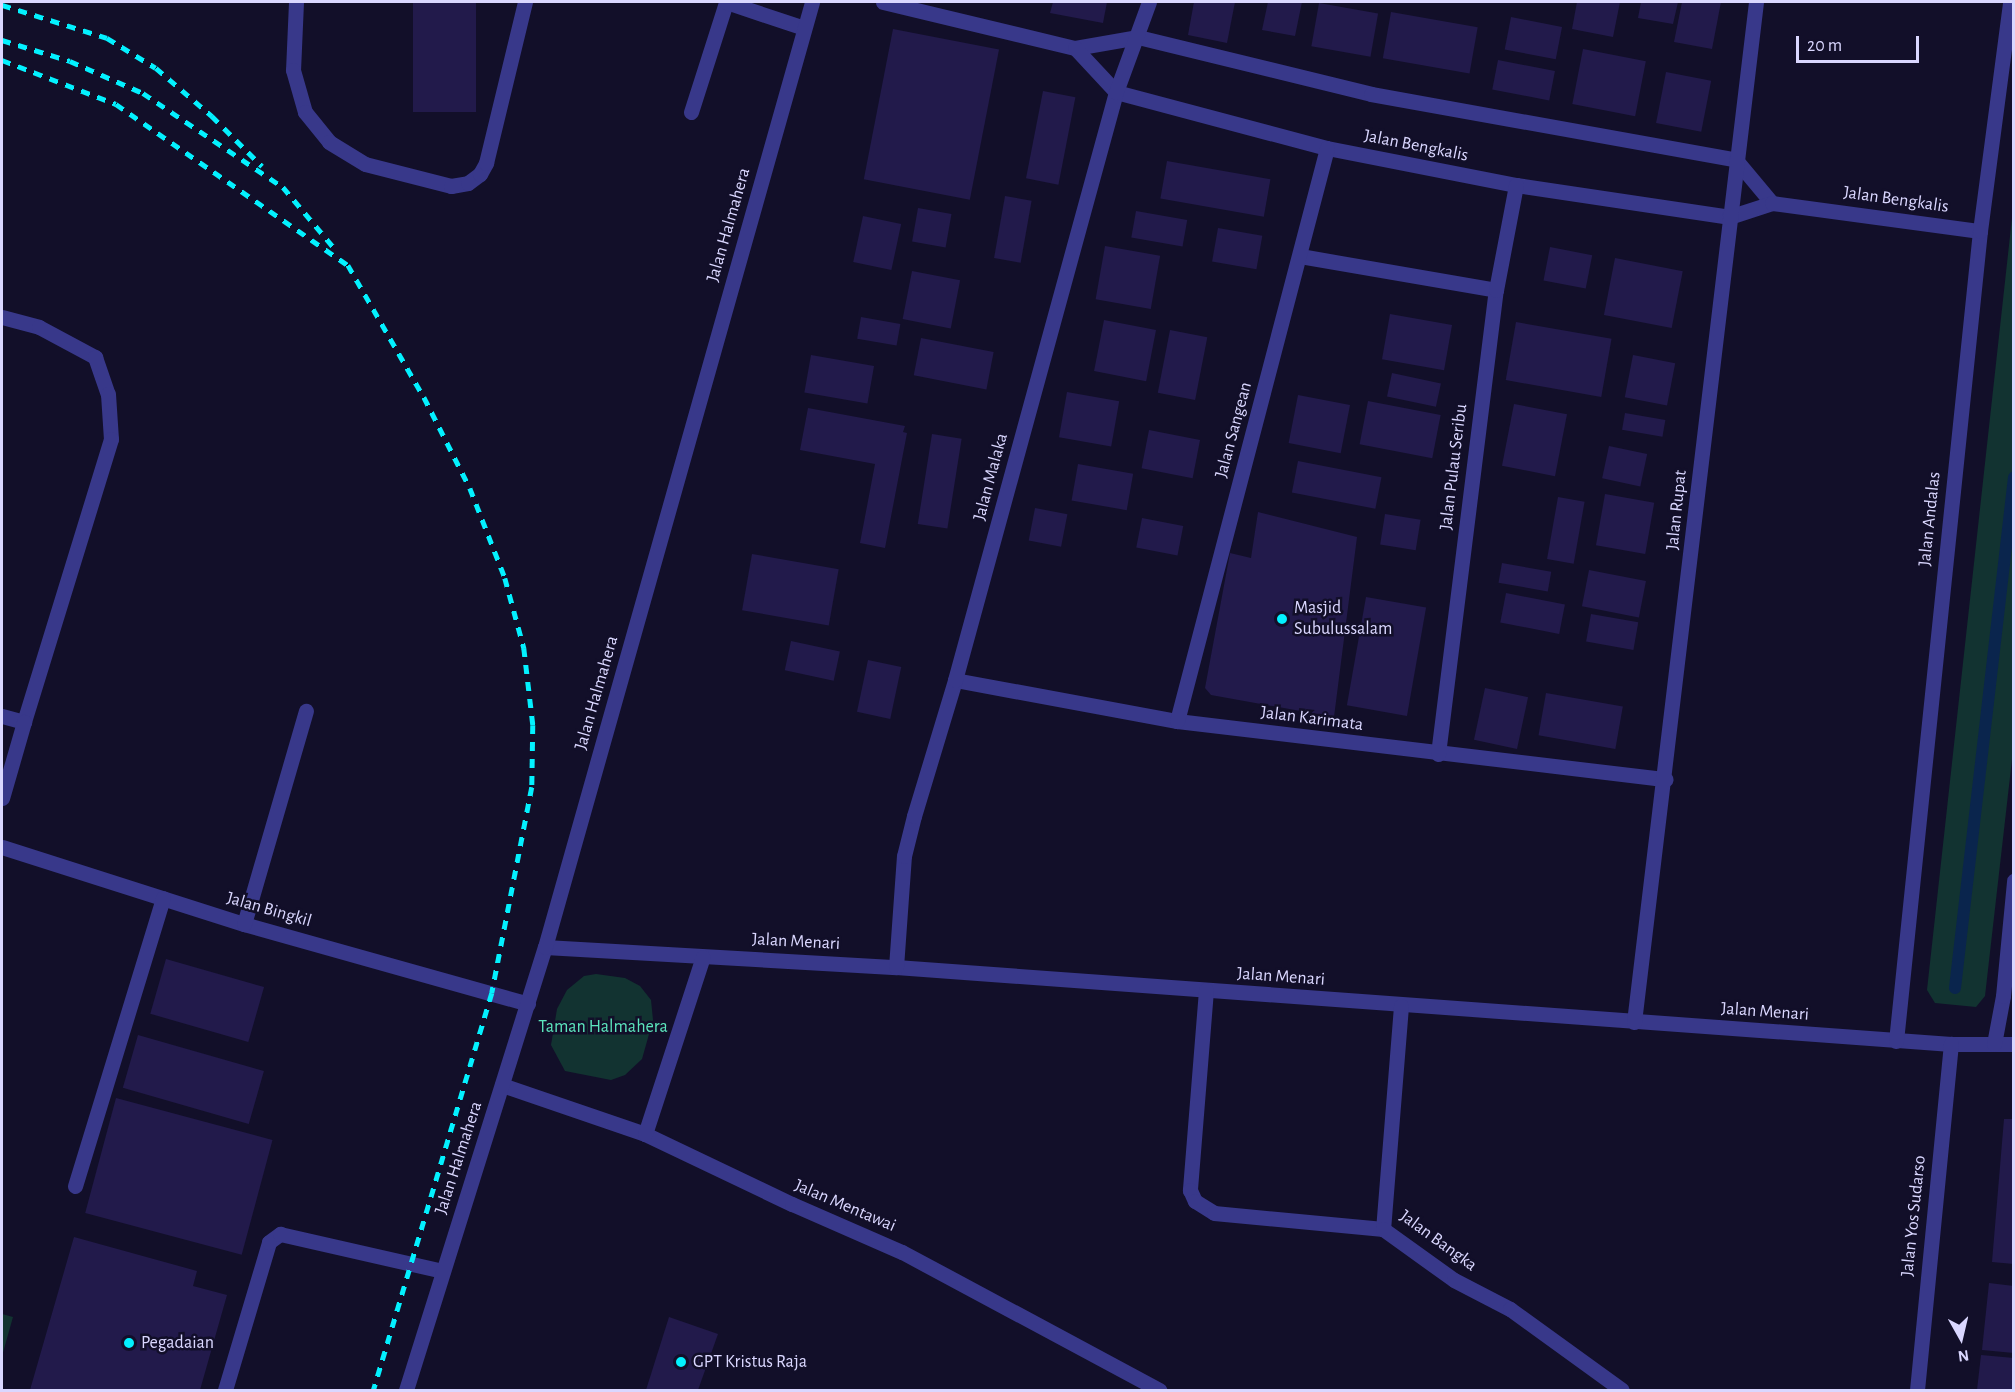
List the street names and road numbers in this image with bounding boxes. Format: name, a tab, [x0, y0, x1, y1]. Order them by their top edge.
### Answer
street label: Jalan Bengkalis	[1362, 125, 1470, 167]
street label: Jalan Halmahera	[702, 166, 756, 284]
street label: Jalan Bengkalis	[1842, 182, 1950, 218]
street label: Jalan Sangean	[1211, 380, 1257, 480]
street label: Jalan Pulau Seribu	[1436, 403, 1472, 531]
street label: Jalan Malaka	[969, 431, 1013, 523]
street label: Jalan Rupat	[1662, 469, 1692, 551]
street label: Jalan Andalas	[1914, 471, 1946, 567]
street label: Jalan Halmahera	[570, 634, 624, 752]
street label: Jalan Karimata	[1260, 702, 1364, 736]
street label: Jalan Bingkil	[224, 888, 314, 932]
street label: Jalan Menari	[751, 929, 841, 955]
street label: Jalan Menari	[1236, 963, 1326, 991]
street label: Jalan Menari	[1720, 998, 1810, 1026]
street label: Jalan Halmahera	[431, 1099, 487, 1217]
street label: Jalan Yos Sudarso	[1897, 1154, 1931, 1278]
street label: Jalan Mentawai	[791, 1175, 899, 1237]
street label: Jalan Bangka	[1395, 1206, 1481, 1276]

